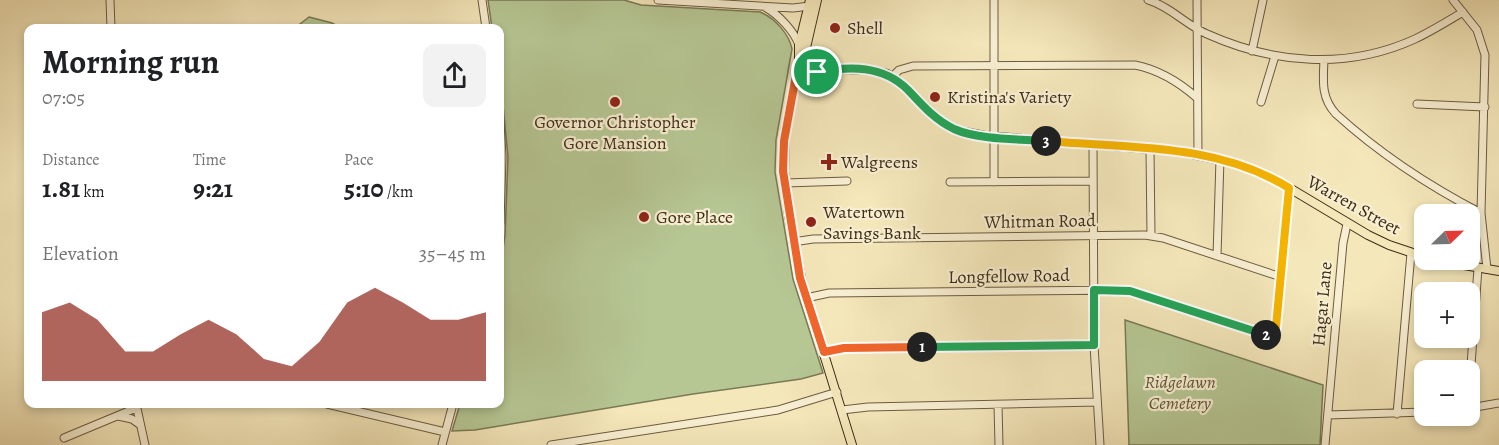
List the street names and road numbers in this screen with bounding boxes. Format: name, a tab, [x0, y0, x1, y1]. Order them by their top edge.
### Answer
street label: Warren Street	[1302, 169, 1405, 241]
street label: Whitman Road	[983, 208, 1096, 234]
street label: Hagar Lane	[1306, 261, 1338, 347]
street label: Longfellow Road	[948, 263, 1070, 289]

